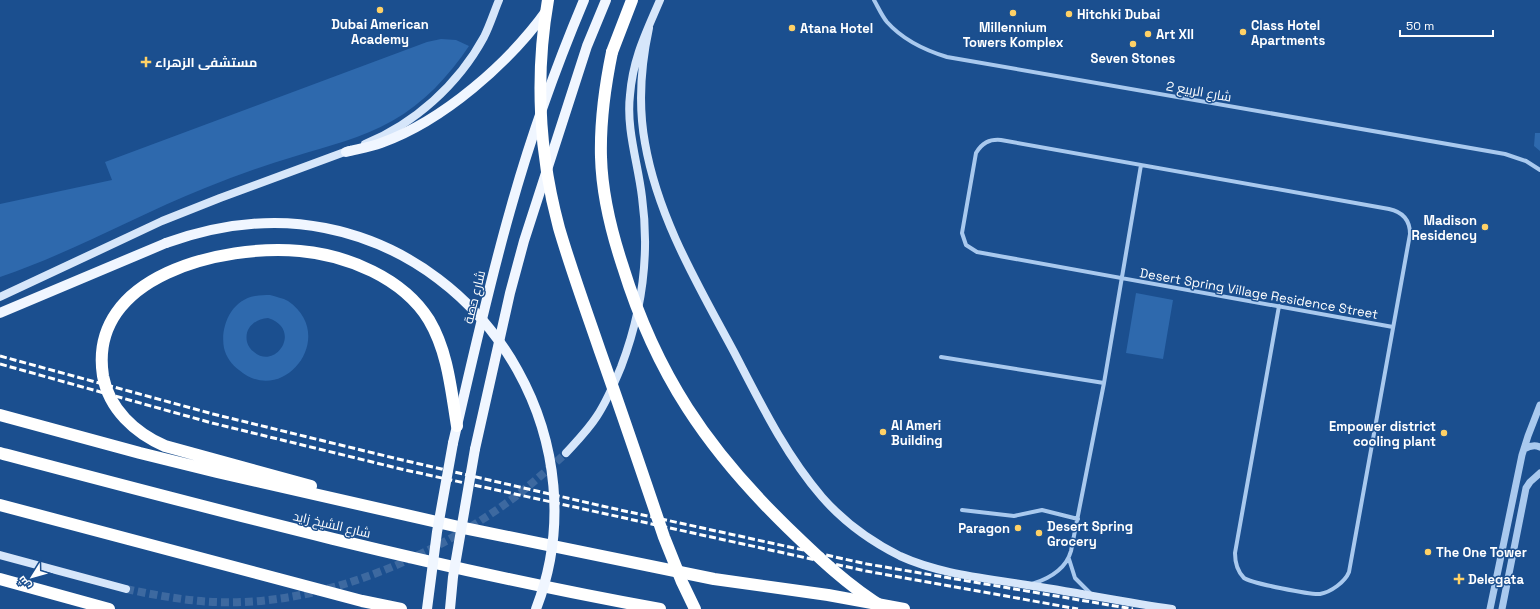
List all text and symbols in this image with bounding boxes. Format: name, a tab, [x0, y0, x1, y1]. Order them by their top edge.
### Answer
marker: Dubai American Academy	[375, 5, 385, 15]
place label: Hitchki Dubai	[1077, 6, 1160, 23]
marker: Millennium Towers Komplex	[1008, 8, 1018, 18]
marker: Hitchki Dubai	[1064, 9, 1074, 19]
scale bar	[1400, 12, 1493, 38]
place label: Dubai American Academy	[331, 16, 429, 48]
place label: Class Hotel Apartments	[1251, 17, 1325, 49]
text: 50 m	[1406, 18, 1434, 34]
place label: Millennium Towers Komplex	[963, 19, 1064, 51]
place label: Atana Hotel	[800, 20, 873, 37]
marker: Atana Hotel	[787, 23, 797, 33]
place label: Art XII	[1156, 26, 1194, 43]
marker: Class Hotel Apartments	[1238, 27, 1248, 37]
marker: Art XII	[1143, 29, 1153, 39]
marker: Seven Stones	[1128, 39, 1138, 49]
place label: Seven Stones	[1091, 50, 1176, 67]
place label: مستشفى الزهراء	[155, 54, 257, 71]
marker: مستشفى الزهراء	[140, 56, 152, 68]
street label: شارع الربيع 2	[1165, 77, 1233, 106]
place label: Madison Residency	[1412, 212, 1477, 244]
marker: Madison Residency	[1480, 222, 1490, 232]
street label: Desert Spring Village Residence Street	[1138, 264, 1379, 323]
street label: شارع حصة	[460, 269, 489, 326]
place label: Al Ameri Building	[891, 417, 943, 449]
place label: Empower district cooling plant	[1329, 418, 1436, 450]
marker: Al Ameri Building	[878, 427, 888, 437]
marker: Empower district cooling plant	[1439, 428, 1449, 438]
street label: شارع الشيخ زايد	[291, 507, 373, 542]
place label: Desert Spring Grocery	[1047, 518, 1133, 550]
place label: Paragon	[958, 520, 1010, 537]
marker: Paragon	[1013, 523, 1023, 533]
marker: Desert Spring Grocery	[1034, 528, 1044, 538]
place label: The One Tower	[1436, 544, 1527, 561]
marker: The One Tower	[1423, 547, 1433, 557]
north arrow	[12, 557, 52, 597]
place label: Delegata	[1468, 571, 1524, 588]
text: ش	[14, 573, 34, 593]
marker: Delegata	[1453, 573, 1465, 585]

